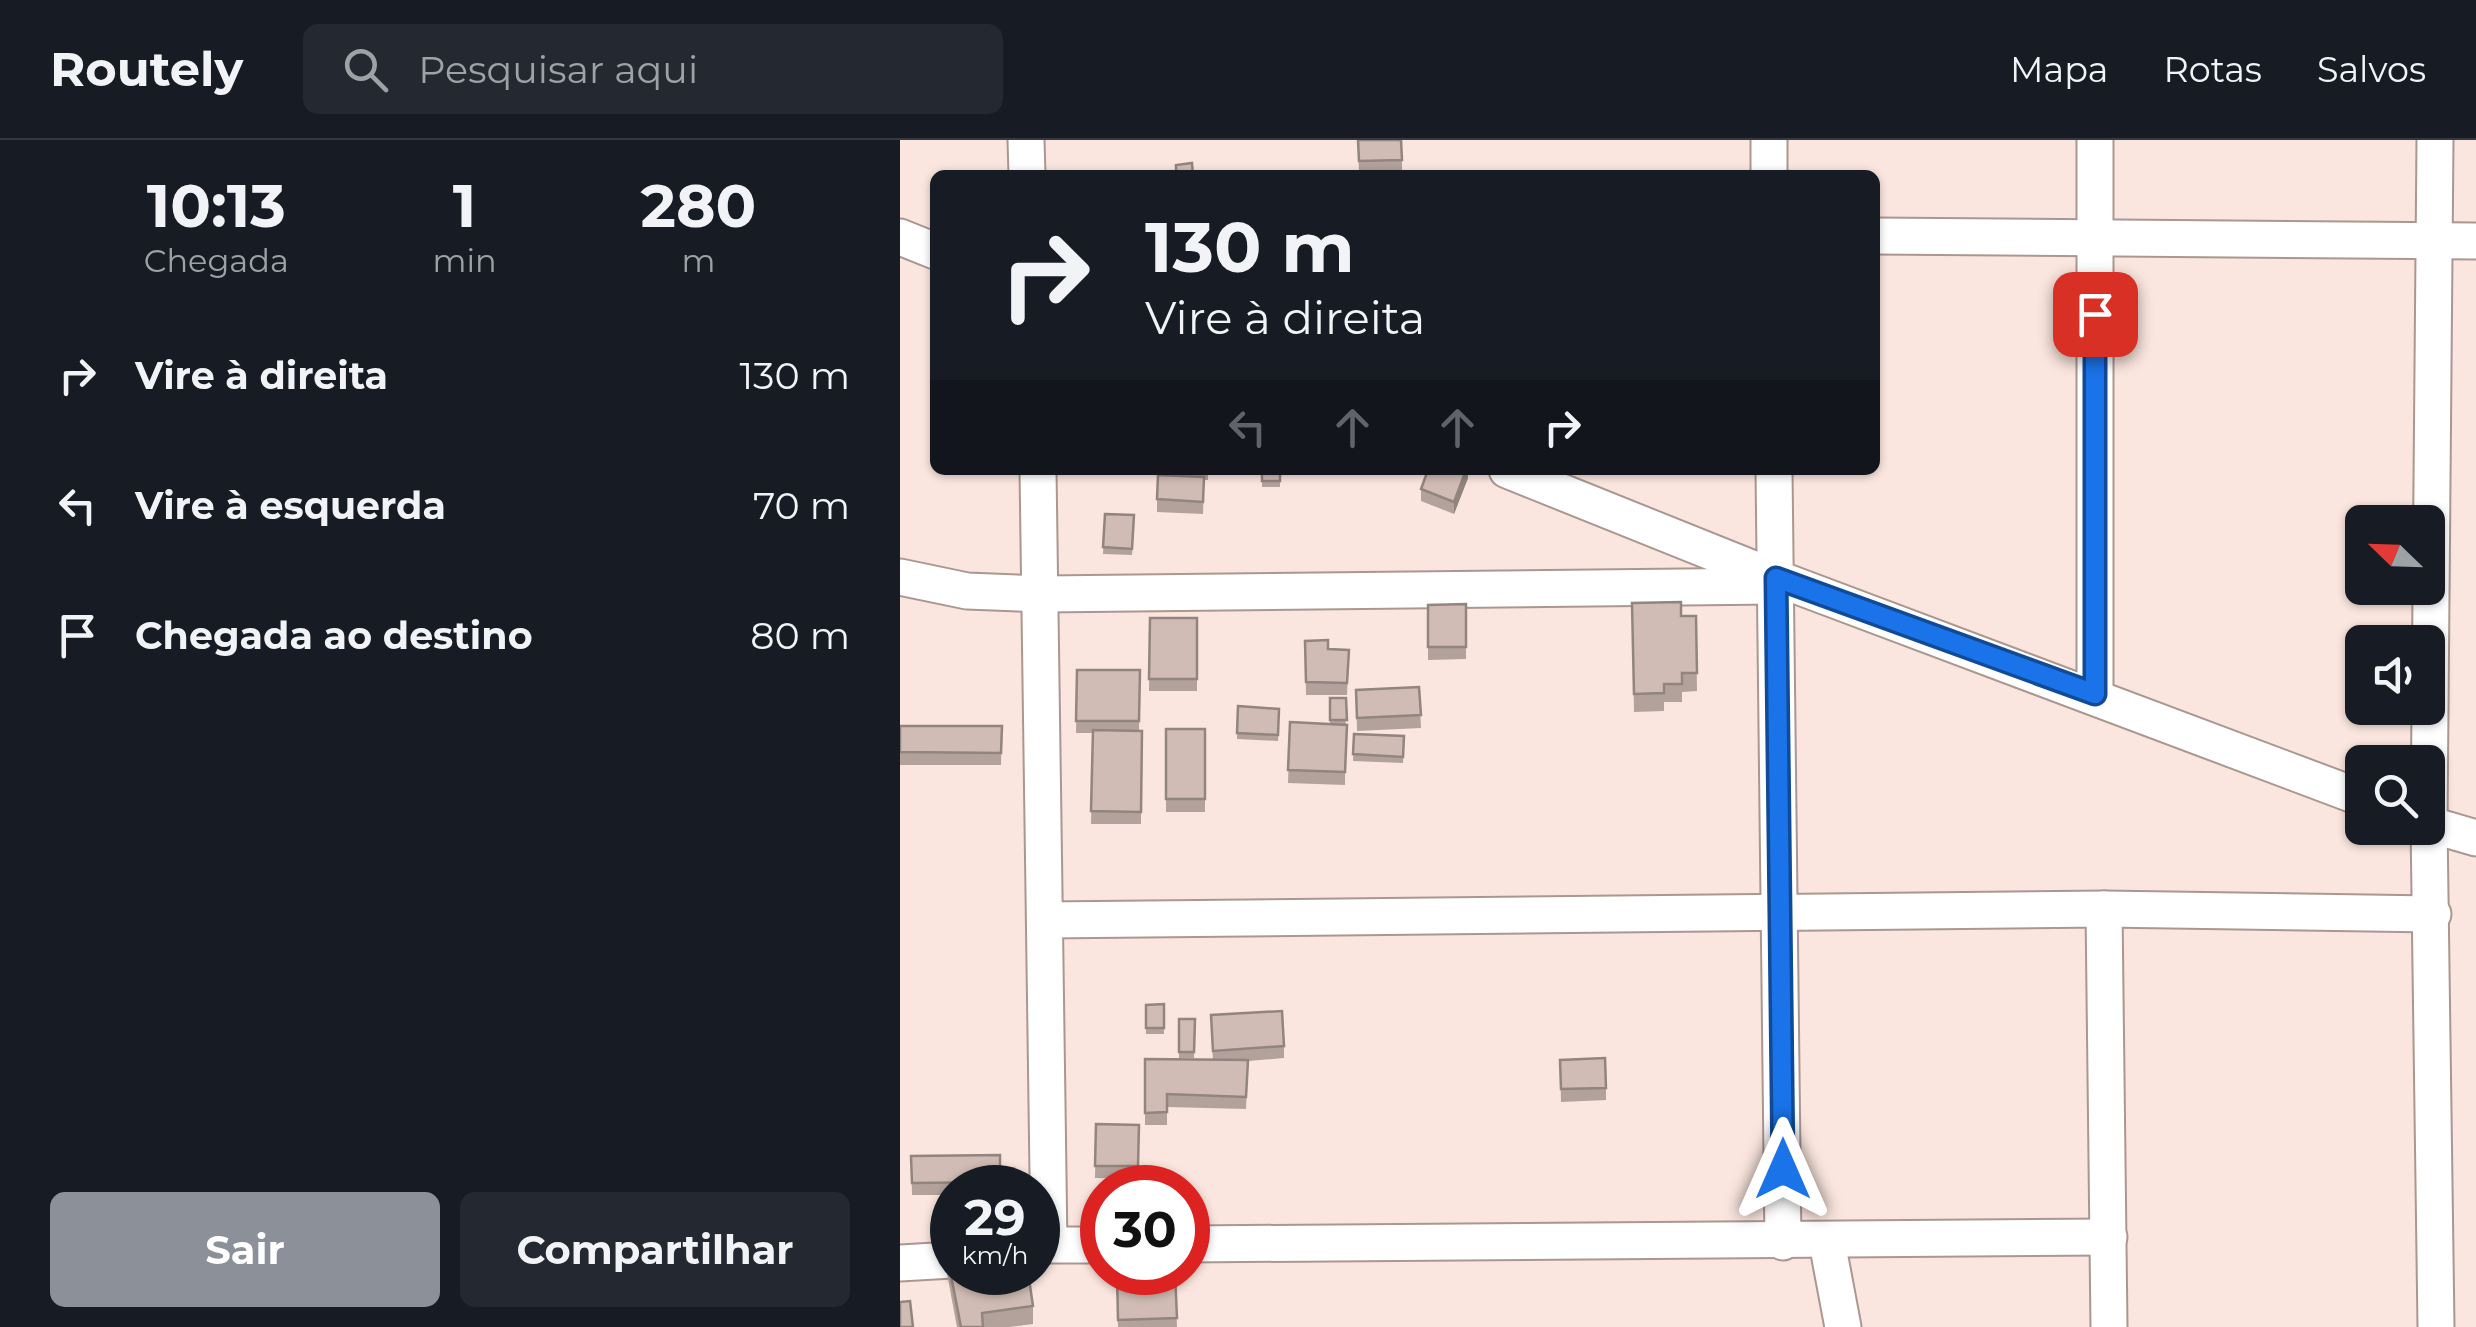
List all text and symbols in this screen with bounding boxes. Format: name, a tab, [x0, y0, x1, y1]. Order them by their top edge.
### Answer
search box	[303, 24, 1003, 114]
text: Routely	[50, 40, 243, 98]
icon: search	[338, 42, 393, 97]
text: Pesquisar aqui	[418, 46, 698, 93]
text: Mapa	[2010, 48, 2108, 91]
text: Rotas	[2163, 48, 2262, 91]
text: Salvos	[2317, 48, 2426, 91]
text: 10:13	[147, 169, 286, 242]
text: 1	[453, 169, 476, 242]
text: 280	[640, 169, 756, 242]
text: 130 m	[1145, 204, 1355, 290]
icon: right	[980, 210, 1110, 340]
text: Chegada	[144, 241, 289, 280]
text: min	[433, 241, 497, 280]
text: m	[681, 241, 715, 280]
pin	[2053, 272, 2138, 357]
icon: arrive	[2068, 287, 2123, 342]
text: Vire à direita	[1145, 290, 1425, 345]
icon: right	[50, 348, 105, 403]
text: Vire à direita	[135, 352, 388, 399]
text: 130 m	[739, 352, 850, 399]
icon: left	[1220, 400, 1275, 455]
icon: ahead	[1325, 400, 1380, 455]
icon: ahead	[1430, 400, 1485, 455]
icon: right	[1535, 400, 1590, 455]
icon: left	[50, 478, 105, 533]
text: Vire à esquerda	[135, 482, 446, 529]
text: 70 m	[753, 482, 850, 529]
north arrow	[2345, 505, 2445, 605]
map controls	[2345, 505, 2445, 845]
icon: arrive	[50, 608, 105, 663]
text: Chegada ao destino	[135, 612, 533, 659]
text: 80 m	[750, 612, 850, 659]
button: sound	[2345, 625, 2445, 725]
button: search	[2345, 745, 2445, 845]
position arrow	[1731, 1117, 1835, 1221]
speed limit sign: 30	[1080, 1165, 1210, 1295]
text: 29	[964, 1187, 1026, 1248]
button: Sair	[50, 1192, 440, 1307]
button: Compartilhar	[460, 1192, 850, 1307]
text: km/h	[962, 1240, 1028, 1270]

